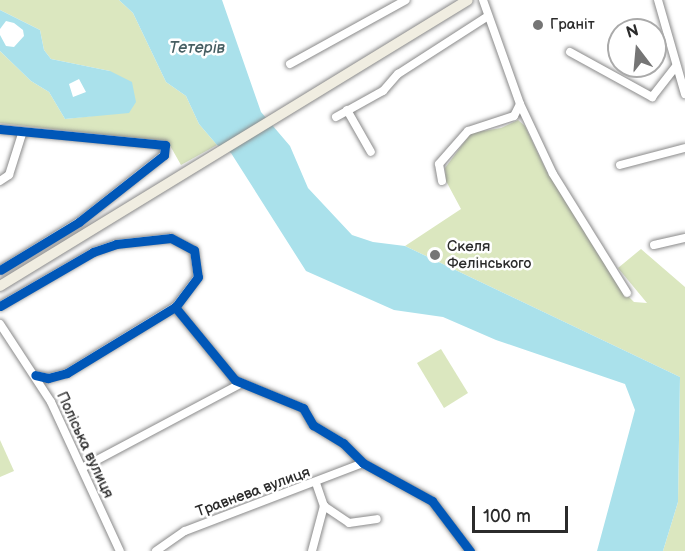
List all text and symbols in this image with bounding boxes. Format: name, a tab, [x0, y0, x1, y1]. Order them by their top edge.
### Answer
place label: Граніт	[550, 16, 595, 34]
marker: Граніт	[531, 18, 545, 32]
north arrow	[607, 18, 667, 78]
text: N	[624, 21, 641, 43]
water label: Тетерів	[169, 39, 225, 59]
place label: Скеля Фелінського	[447, 237, 531, 272]
marker: Скеля Фелінського	[428, 248, 442, 262]
street label: Поліська вулиця	[52, 389, 118, 501]
street label: Травнева вулиця	[193, 463, 313, 521]
scale bar	[475, 494, 571, 532]
text: 100 m	[483, 506, 531, 527]

